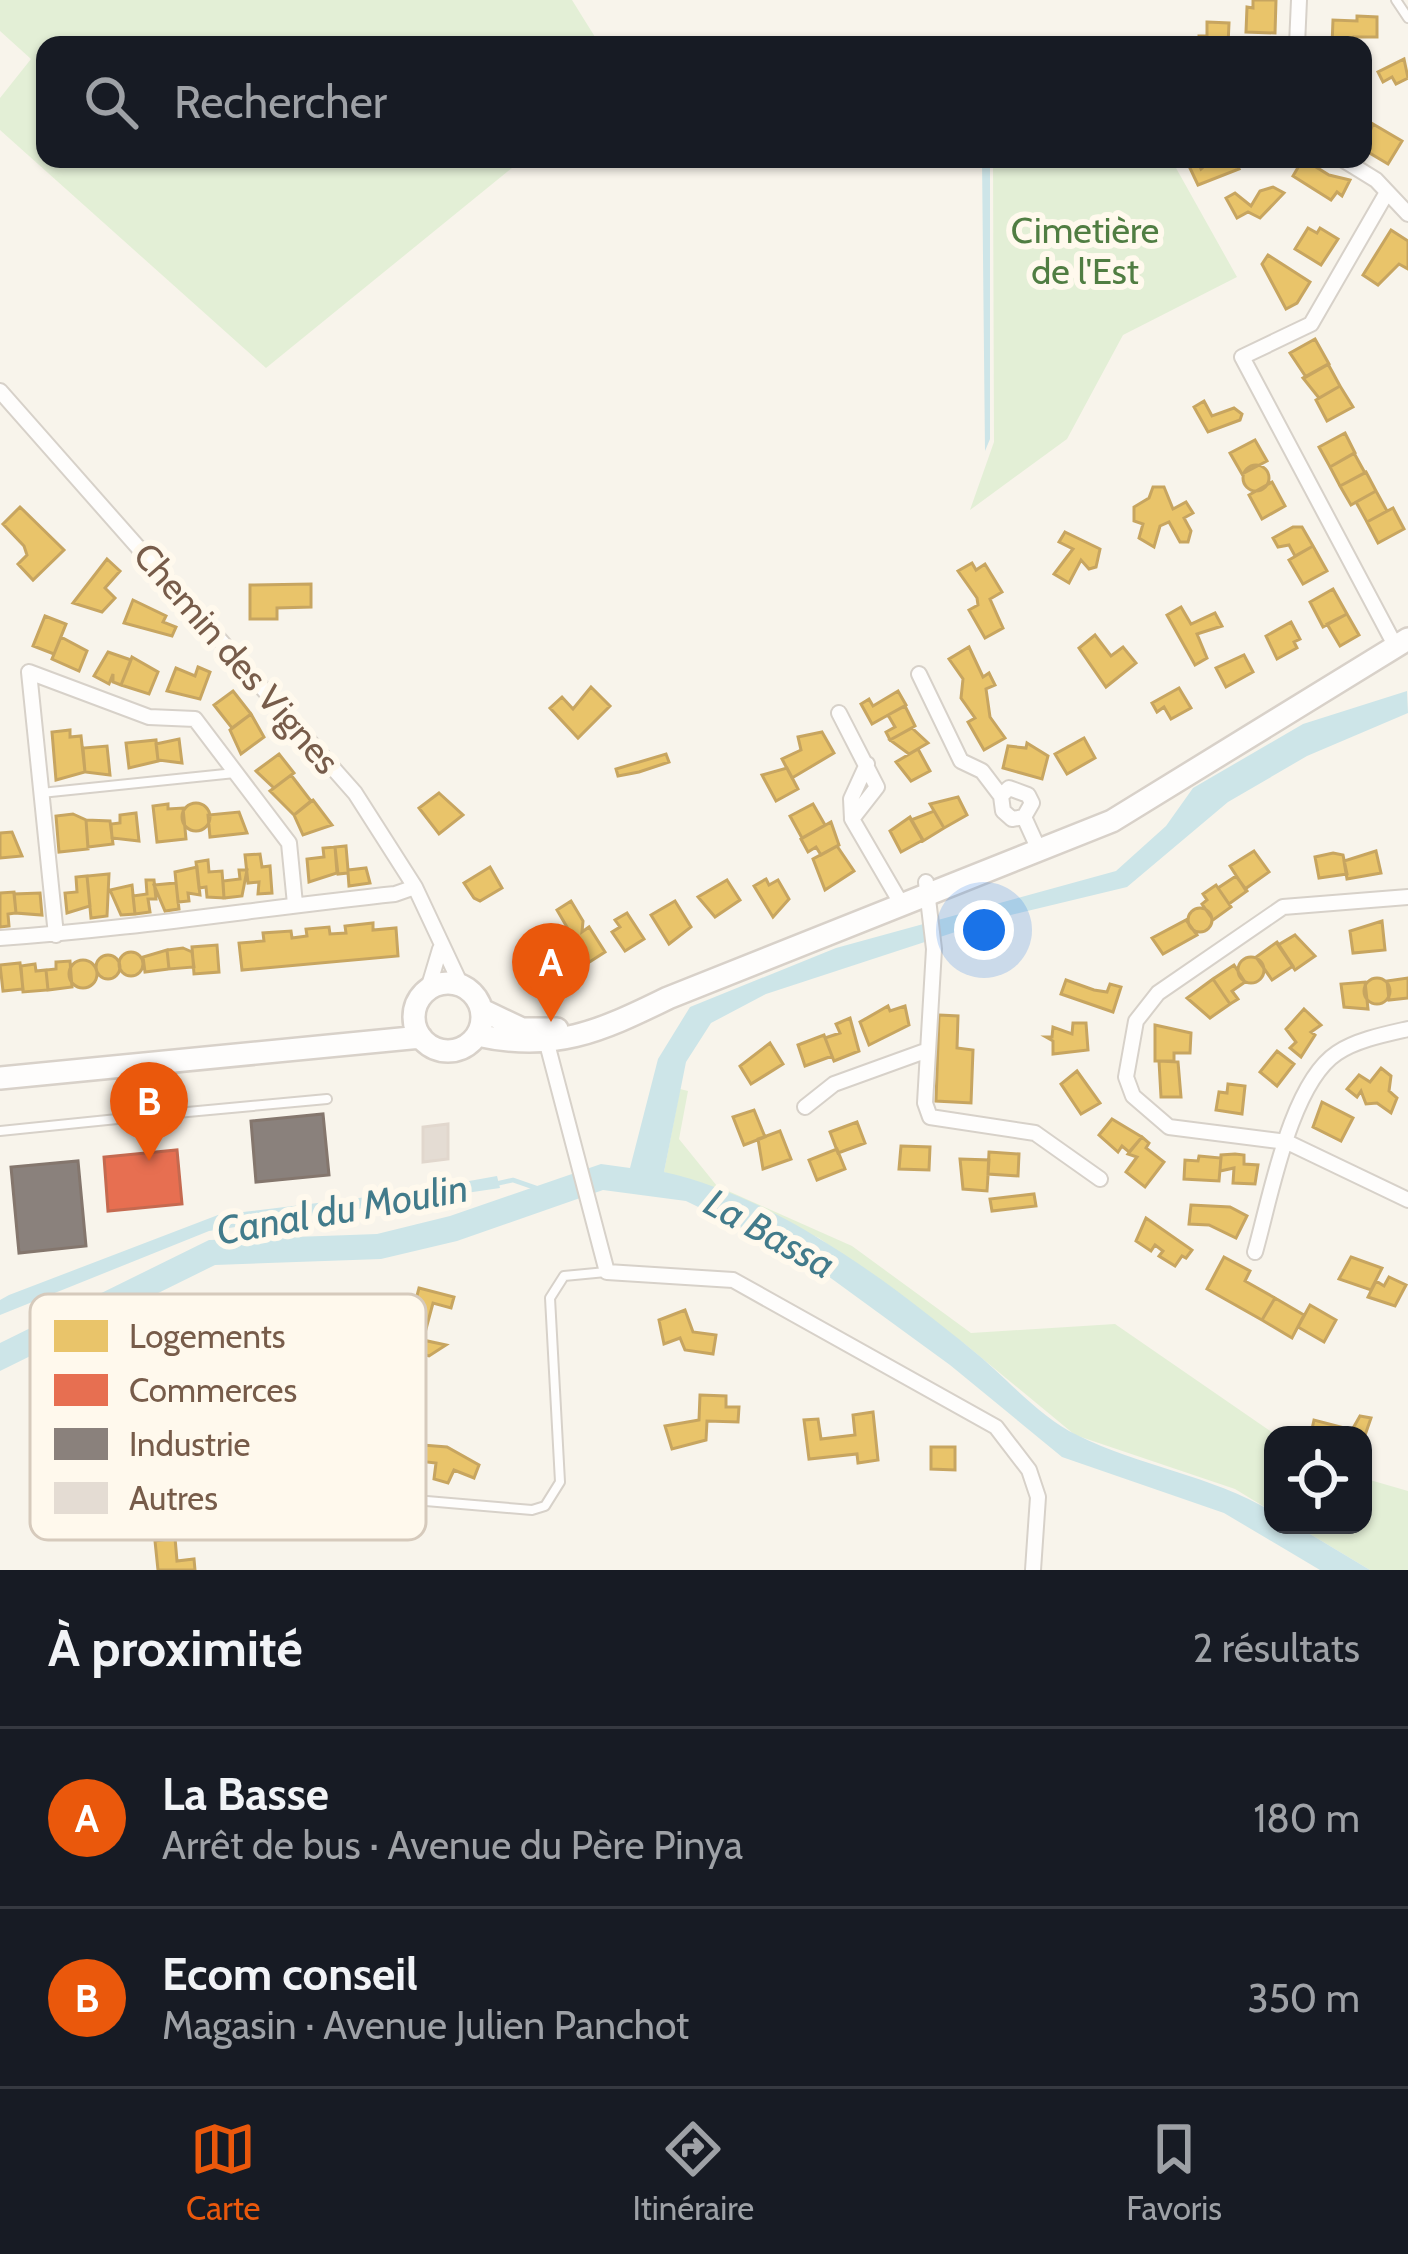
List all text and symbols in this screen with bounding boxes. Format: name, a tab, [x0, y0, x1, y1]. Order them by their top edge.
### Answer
search box	[36, 36, 1372, 168]
icon: search	[78, 69, 144, 135]
text: Rechercher	[174, 75, 387, 129]
park label: Cimetière de l'Est	[1011, 208, 1159, 293]
street label: Chemin des Vignes	[125, 534, 349, 782]
your location	[954, 900, 1014, 960]
pin: A	[512, 923, 590, 1022]
pin: B	[110, 1062, 188, 1161]
water label: Canal du Moulin	[213, 1163, 471, 1255]
water label: La Bassa	[696, 1178, 844, 1288]
legend	[30, 1294, 426, 1540]
text: Logements	[129, 1316, 286, 1356]
text: Commerces	[129, 1370, 297, 1410]
text: Industrie	[129, 1424, 250, 1464]
map controls	[1264, 1426, 1372, 1534]
button: locate	[1264, 1426, 1372, 1534]
text: Autres	[129, 1478, 218, 1518]
text: À proximité	[48, 1617, 303, 1679]
text: 2 résultats	[1193, 1624, 1360, 1672]
text: La Basse	[162, 1767, 329, 1821]
text: A	[75, 1794, 99, 1842]
text: 180 m	[1253, 1794, 1360, 1842]
text: Arrêt de bus · Avenue du Père Pinya	[162, 1821, 743, 1869]
text: Ecom conseil	[162, 1947, 418, 2001]
text: B	[75, 1974, 99, 2022]
text: 350 m	[1248, 1974, 1360, 2022]
text: Magasin · Avenue Julien Panchot	[162, 2001, 689, 2049]
tab: Carte	[186, 2116, 261, 2228]
tab: Itinéraire	[633, 2116, 754, 2228]
tab: Favoris	[1126, 2116, 1222, 2228]

